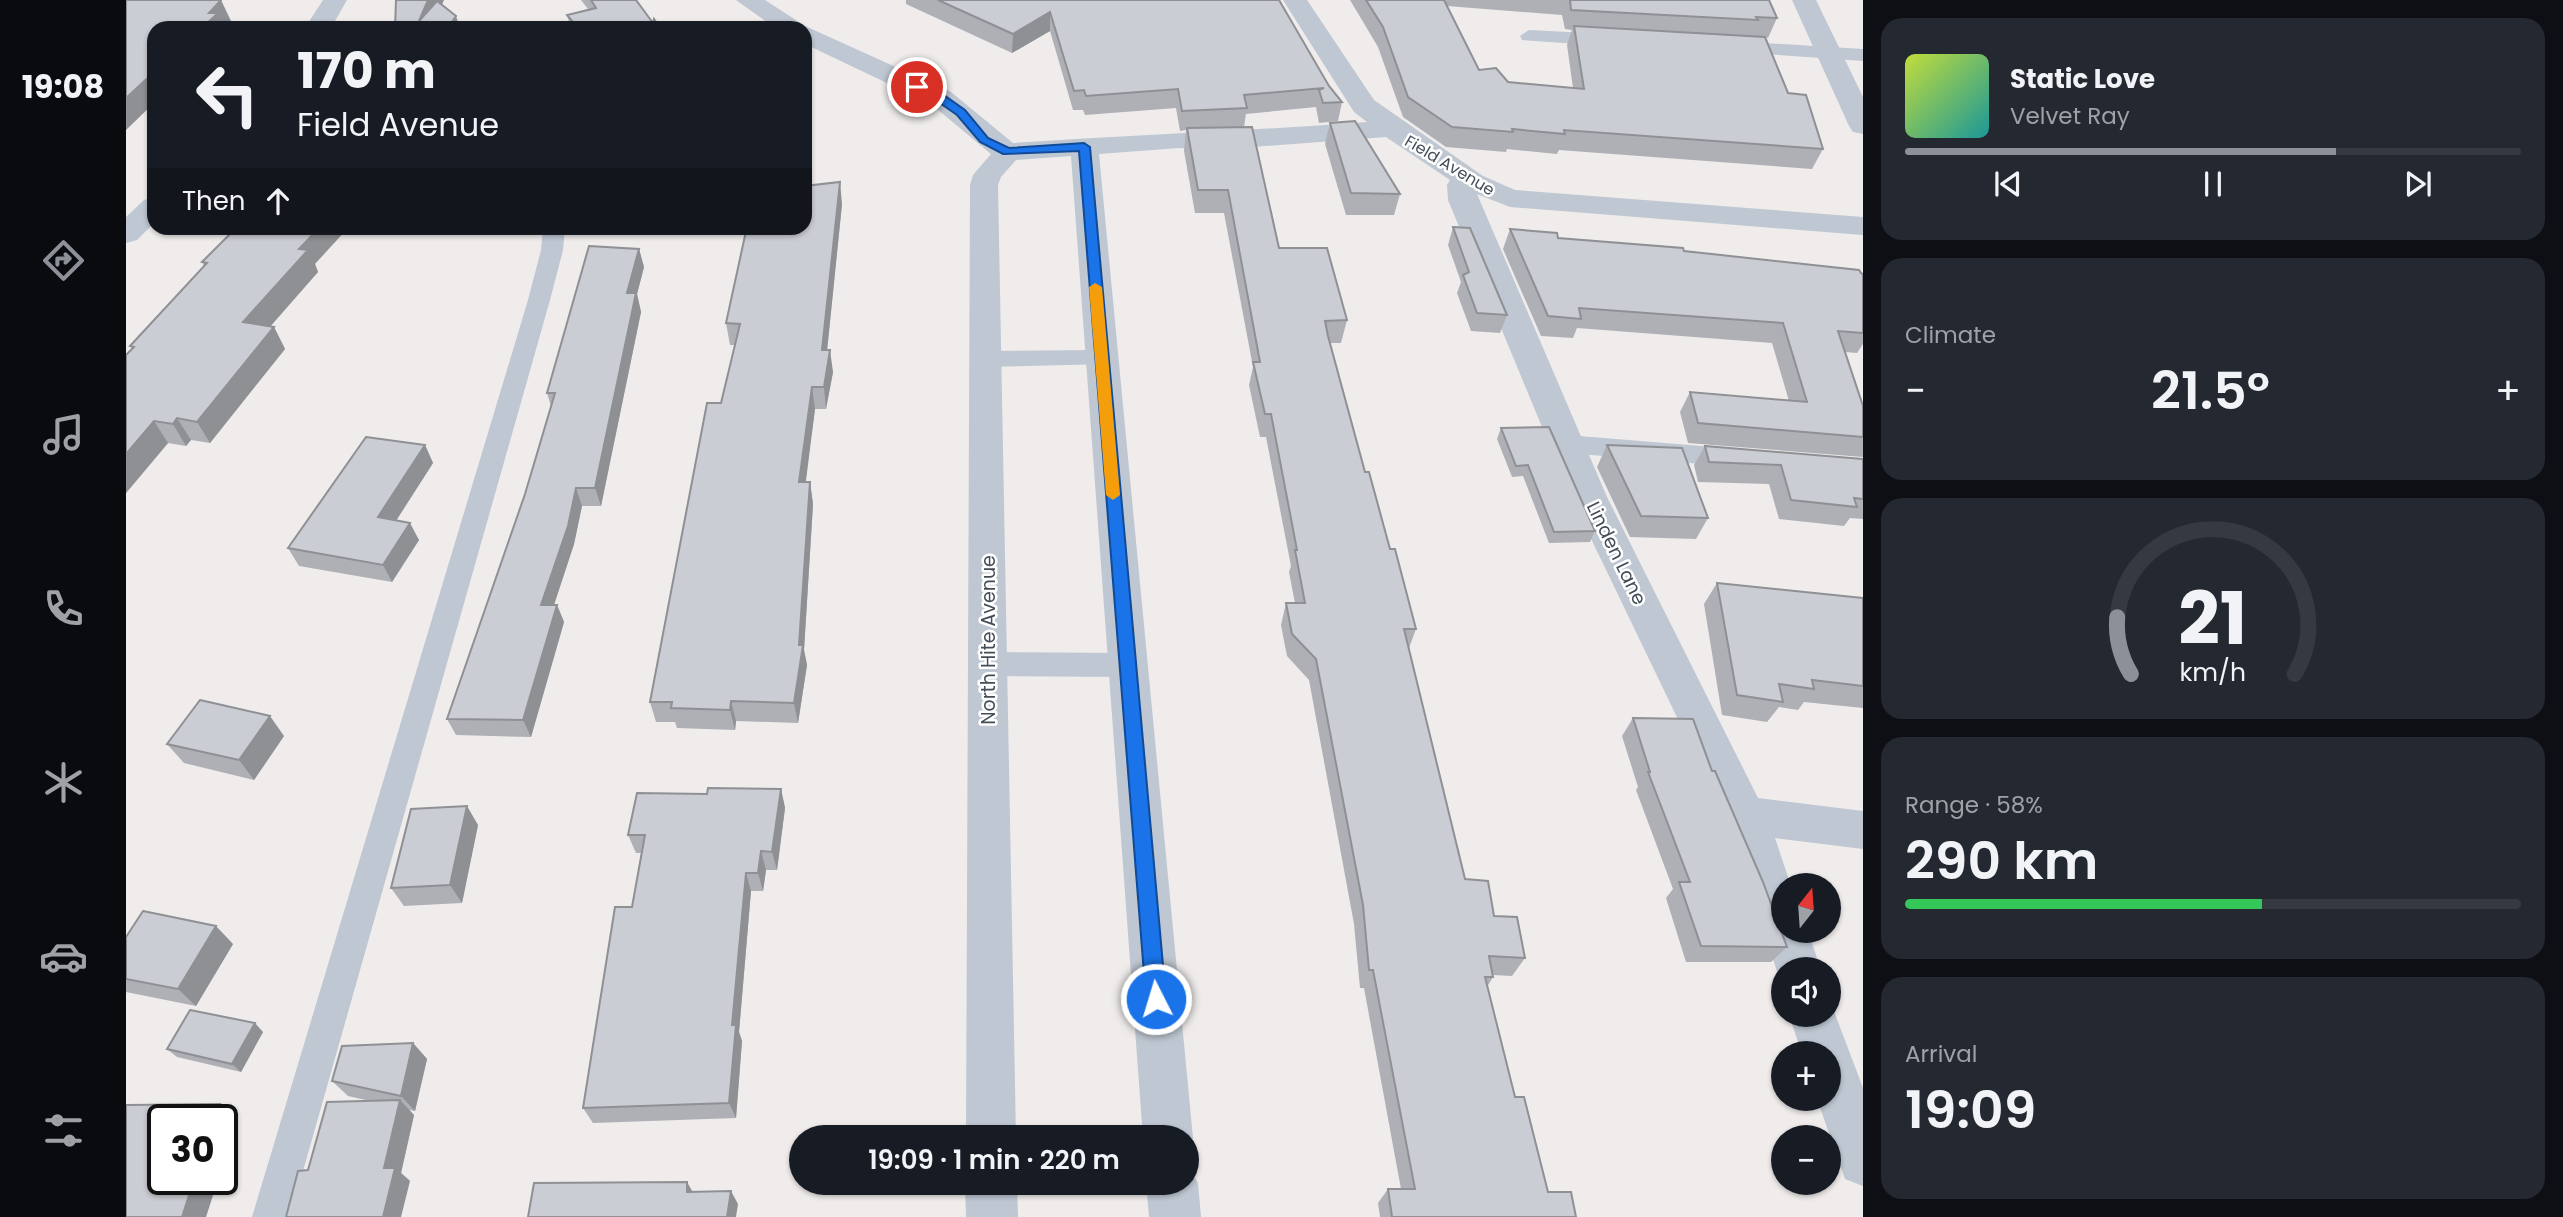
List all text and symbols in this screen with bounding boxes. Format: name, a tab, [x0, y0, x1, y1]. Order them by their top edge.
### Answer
text: 170 m	[297, 37, 436, 105]
icon: left	[182, 49, 273, 140]
pin	[887, 57, 947, 117]
text: Static Love	[2010, 61, 2155, 97]
text: 19:08	[22, 64, 104, 109]
icon: arrive	[898, 68, 936, 106]
text: Velvet Ray	[2010, 100, 2130, 132]
text: Field Avenue	[297, 102, 499, 147]
street label: Field Avenue	[1401, 130, 1499, 201]
icon: previous	[1989, 165, 2027, 203]
icon: pause	[2194, 165, 2232, 203]
icon: next	[2399, 165, 2437, 203]
icon: ahead	[259, 182, 297, 220]
text: Then	[182, 183, 245, 219]
icon: directions	[39, 236, 88, 285]
text: Climate	[1905, 319, 1996, 351]
text: 21.5°	[2151, 354, 2270, 427]
text: −	[1905, 364, 1926, 417]
text: +	[2495, 364, 2521, 417]
icon: music	[39, 410, 88, 459]
street label: Linden Lane	[1580, 497, 1653, 609]
street label: North Hite Avenue	[975, 555, 1002, 725]
text: 21	[2179, 569, 2247, 670]
icon: phone	[39, 584, 88, 633]
text: km/h	[2180, 655, 2246, 690]
icon: climate	[39, 758, 88, 807]
text: Range · 58%	[1905, 789, 2043, 821]
text: 290 km	[1905, 824, 2098, 897]
north arrow	[1771, 873, 1841, 943]
map controls	[1771, 873, 1841, 1195]
icon: car	[39, 932, 88, 981]
button: sound	[1771, 957, 1841, 1027]
position arrow	[1119, 962, 1193, 1036]
text: Arrival	[1905, 1038, 1977, 1070]
button: +	[1771, 1041, 1841, 1111]
text: 19:09	[1905, 1073, 2036, 1146]
speed limit sign: 30	[147, 1104, 238, 1195]
icon: filters	[39, 1106, 88, 1155]
button: −	[1771, 1125, 1841, 1195]
text: 19:09 · 1 min · 220 m	[868, 1142, 1120, 1178]

